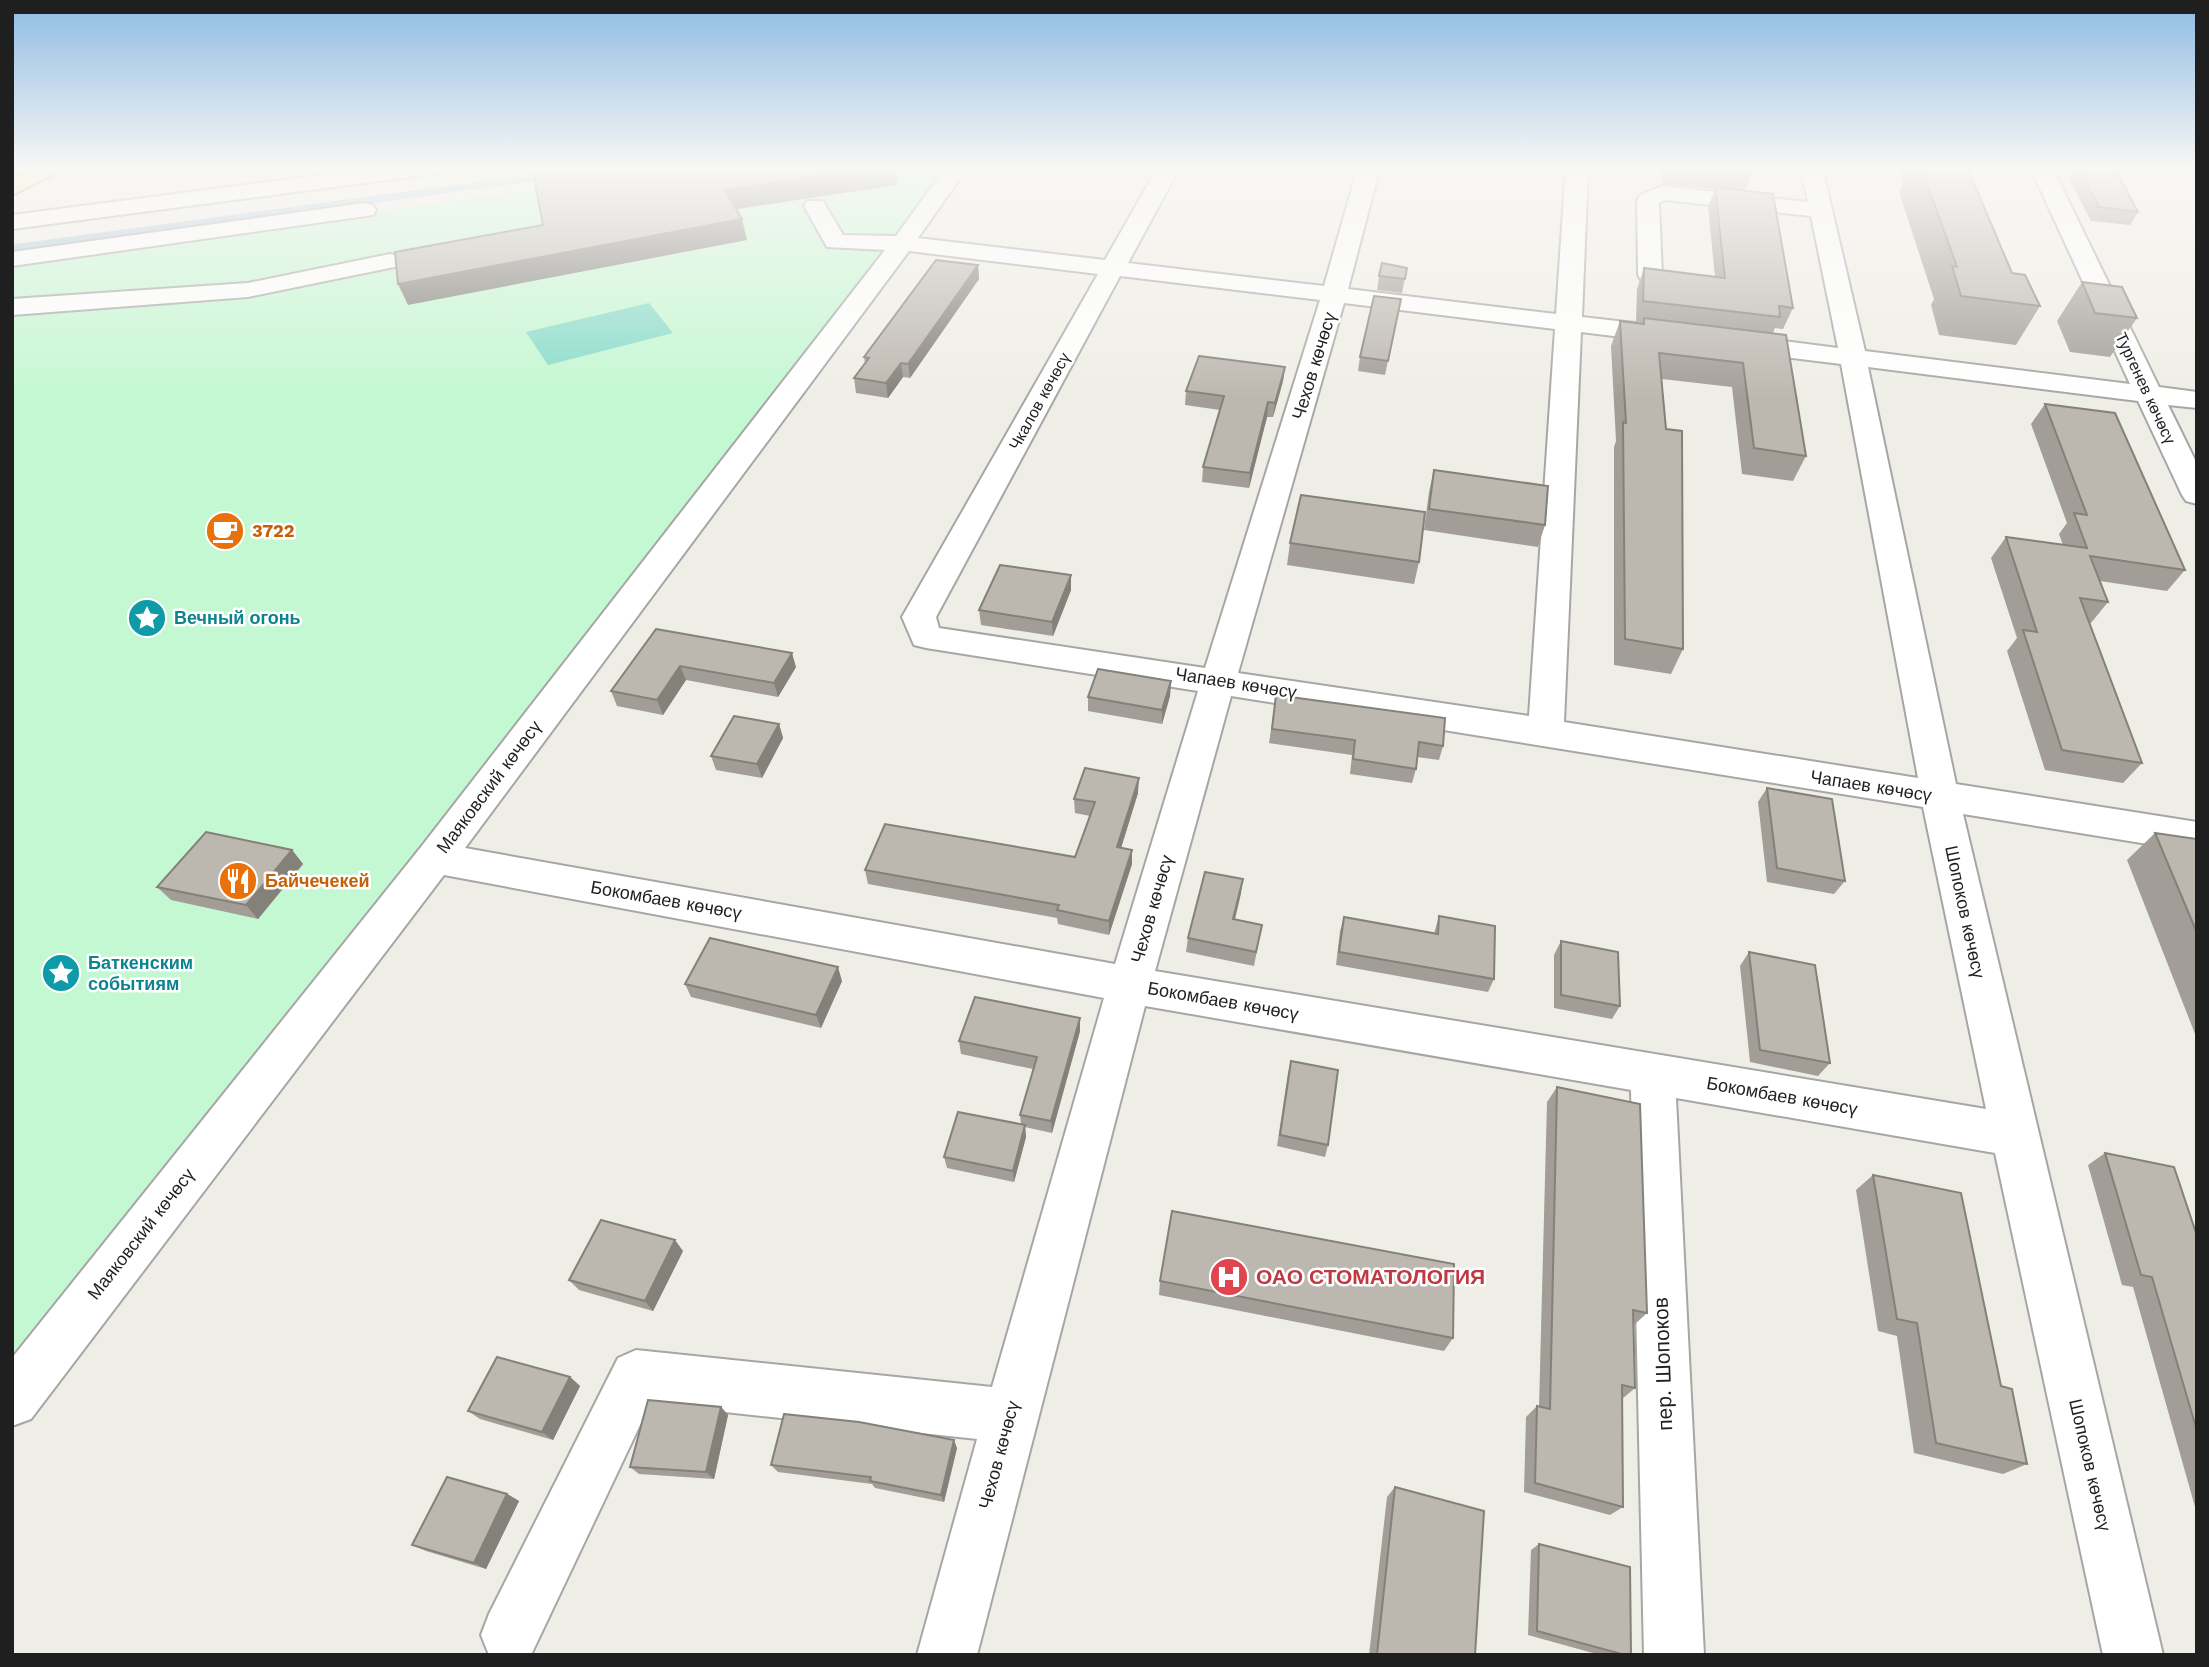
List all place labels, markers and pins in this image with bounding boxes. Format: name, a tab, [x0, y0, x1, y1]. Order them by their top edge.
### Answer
cafe icon: 3722	[204, 510, 246, 552]
place label: 3722	[252, 520, 295, 541]
place icon: Вечный огонь	[126, 597, 168, 639]
place label: Вечный огонь	[174, 607, 301, 628]
restaurant icon: Байчечекей	[217, 860, 259, 902]
place label: Байчечекей	[265, 870, 370, 891]
place icon: Баткенским событиям	[40, 952, 82, 994]
place label: Баткенским событиям	[88, 952, 193, 994]
hospital icon: ОАО СТОМАТОЛОГИЯ	[1208, 1256, 1250, 1298]
place label: ОАО СТОМАТОЛОГИЯ	[1256, 1264, 1485, 1289]

